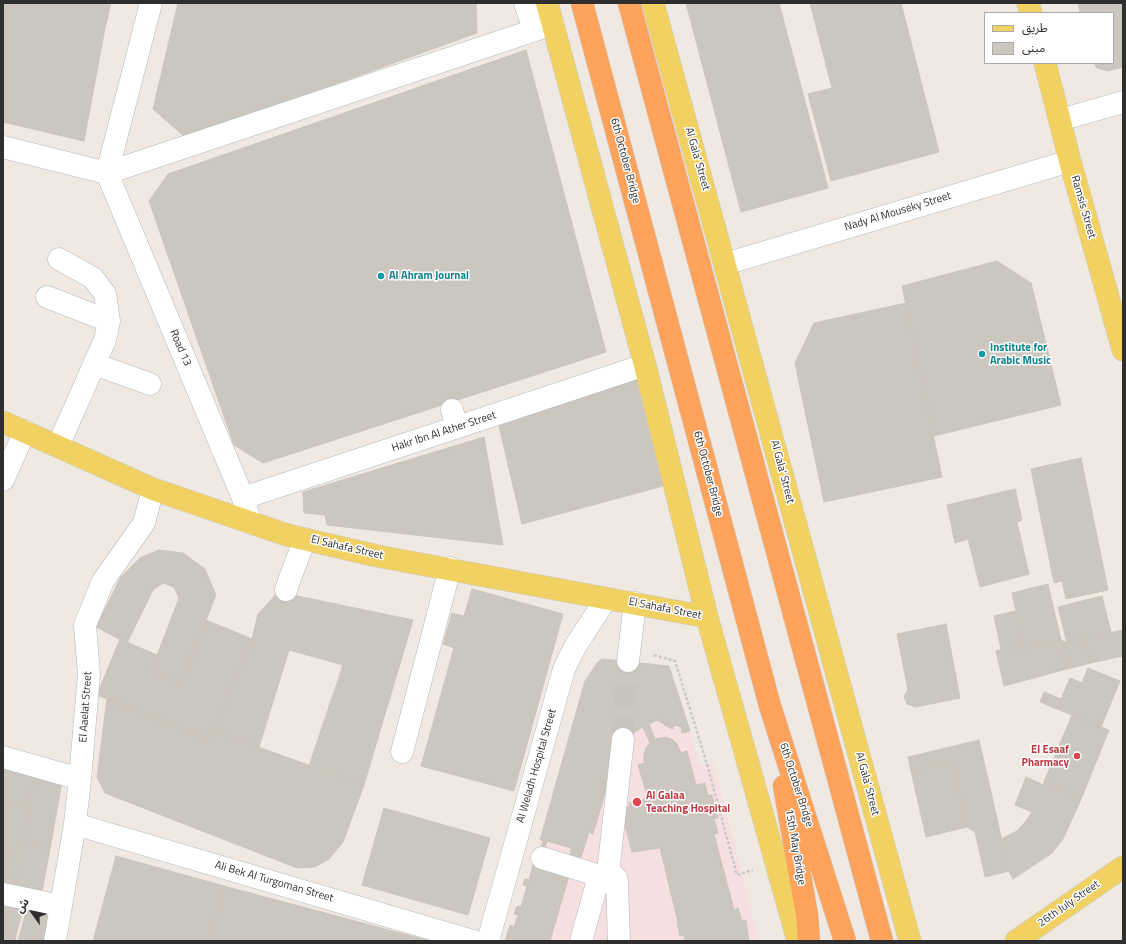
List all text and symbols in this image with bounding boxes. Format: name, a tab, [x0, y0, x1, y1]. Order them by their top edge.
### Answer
legend	[984, 12, 1114, 64]
text: طريق	[1022, 18, 1048, 37]
text: مبنى	[1022, 38, 1045, 57]
street label: 6th October Bridge	[607, 117, 643, 205]
street label: Al Gala' Street	[682, 126, 712, 192]
street label: Ramsis Street	[1068, 174, 1098, 240]
street label: Nady Al Mouseky Street	[843, 189, 953, 235]
place label: Al Ahram Journal	[389, 269, 469, 283]
marker: Al Ahram Journal	[376, 271, 386, 281]
street label: Road 13	[166, 328, 194, 368]
place label: Institute for Arabic Music	[990, 341, 1051, 367]
marker: Institute for Arabic Music	[977, 349, 987, 359]
street label: Hakr Ibn Al Ather Street	[390, 409, 498, 455]
street label: 6th October Bridge	[690, 430, 726, 518]
street label: Al Gala' Street	[767, 439, 797, 505]
street label: El Sahafa Street	[310, 533, 384, 563]
street label: El Sahafa Street	[627, 595, 703, 623]
street label: El Aaelat Street	[77, 671, 95, 743]
street label: Al Weladh Hospital Street	[514, 707, 560, 825]
street label: 6th October Bridge	[776, 741, 816, 829]
place label: El Esaaf Pharmacy	[1021, 743, 1069, 769]
street label: Al Gala' Street	[852, 751, 882, 817]
marker: El Esaaf Pharmacy	[1072, 751, 1082, 761]
place label: Al Galaa Teaching Hospital	[646, 789, 730, 815]
marker: Al Galaa Teaching Hospital	[631, 796, 643, 808]
street label: 15th May Bridge	[782, 808, 808, 886]
street label: Ali Bek Al Turgoman Street	[213, 859, 335, 905]
street label: 26th July Street	[1036, 878, 1102, 930]
north arrow	[12, 892, 52, 932]
text: ش	[11, 895, 33, 916]

